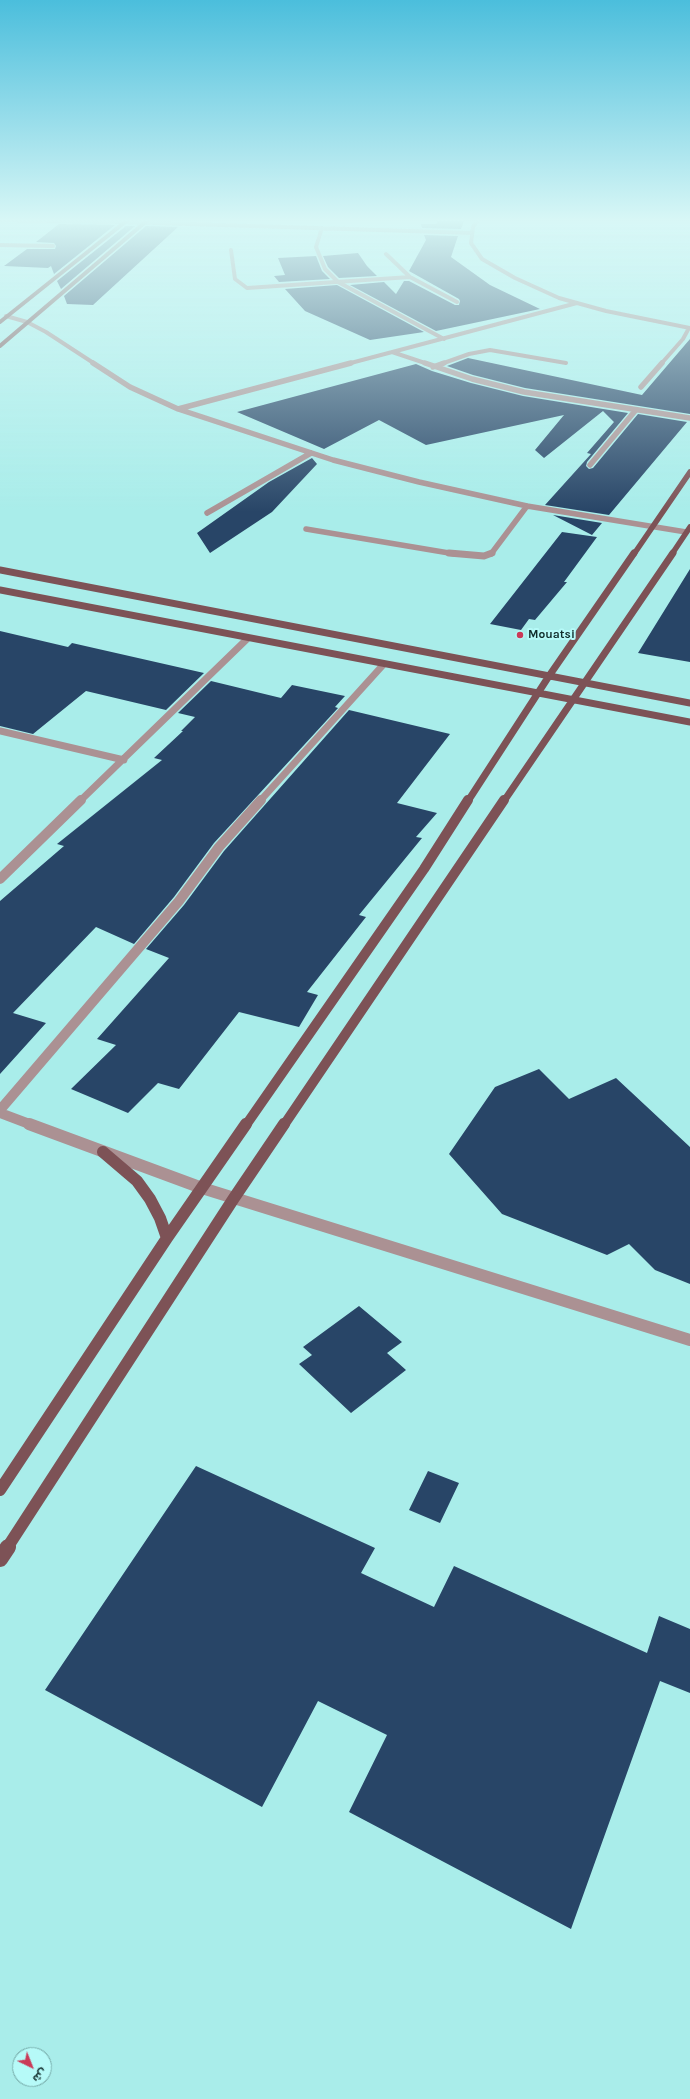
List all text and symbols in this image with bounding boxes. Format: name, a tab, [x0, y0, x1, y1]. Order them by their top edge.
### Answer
place label: Mouatsi	[528, 628, 575, 642]
marker: Mouatsi	[515, 630, 525, 640]
north arrow	[12, 2047, 52, 2087]
text: ش	[30, 2066, 50, 2085]

